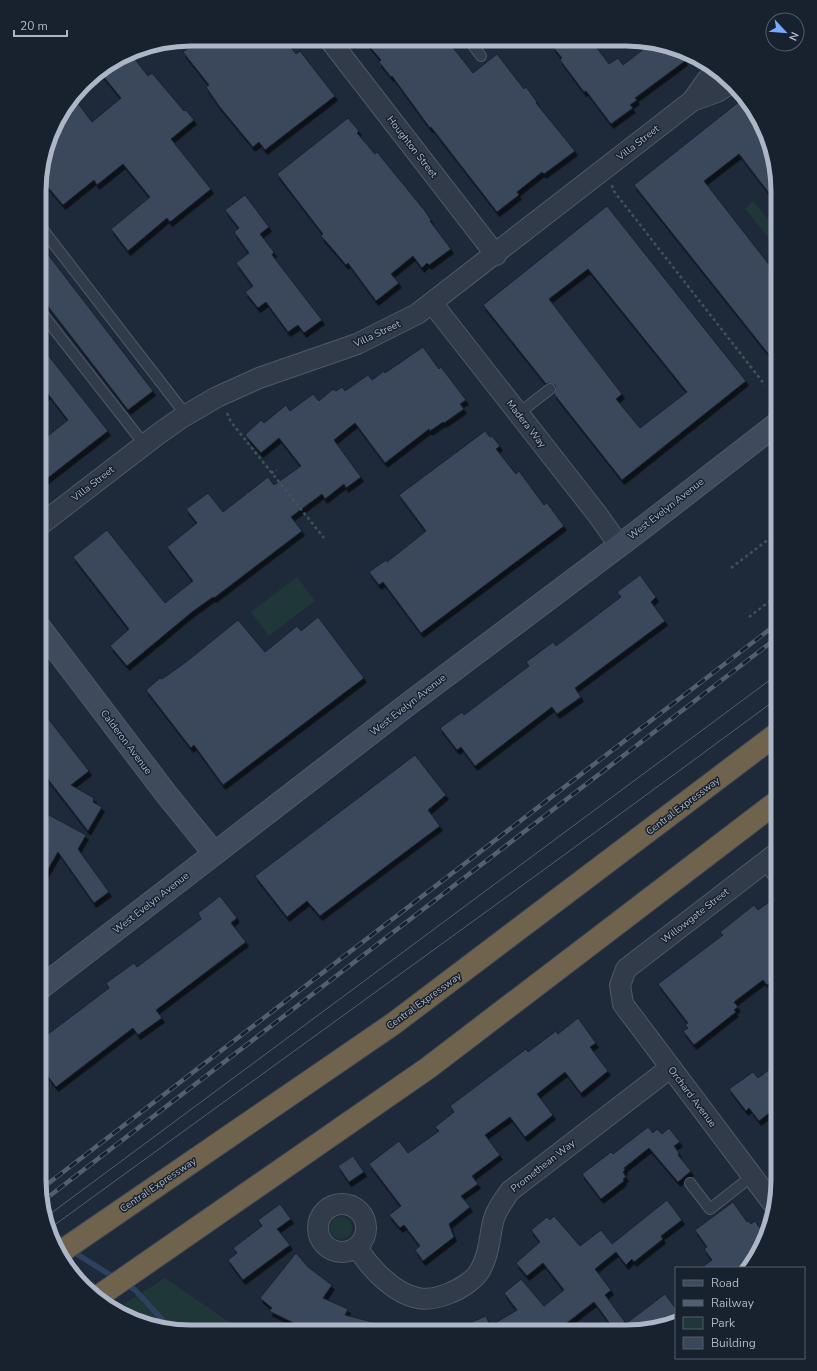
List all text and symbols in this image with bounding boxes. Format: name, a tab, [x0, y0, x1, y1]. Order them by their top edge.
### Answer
scale bar	[14, 12, 67, 38]
north arrow	[765, 12, 805, 52]
text: 20 m	[20, 18, 48, 34]
text: N	[785, 29, 802, 43]
street label: Houghton Street	[383, 113, 441, 181]
street label: Villa Street	[613, 122, 663, 165]
street label: Villa Street	[350, 317, 403, 351]
street label: Madera Way	[503, 397, 550, 452]
street label: Villa Street	[68, 463, 118, 506]
street label: West Evelyn Avenue	[625, 475, 707, 543]
street label: West Evelyn Avenue	[367, 671, 449, 739]
street label: Calderon Avenue	[97, 707, 155, 777]
street label: Central Expressway	[643, 773, 724, 838]
street label: West Evelyn Avenue	[110, 869, 192, 937]
street label: Willowgate Street	[658, 885, 732, 947]
street label: Central Expressway	[384, 969, 465, 1033]
street label: Orchard Avenue	[665, 1064, 719, 1130]
street label: Promethean Way	[508, 1136, 579, 1196]
street label: Central Expressway	[117, 1154, 200, 1216]
legend	[675, 1267, 805, 1359]
text: Road	[711, 1275, 739, 1291]
text: Railway	[711, 1295, 755, 1311]
text: Park	[711, 1315, 736, 1331]
text: Building	[711, 1335, 756, 1351]

